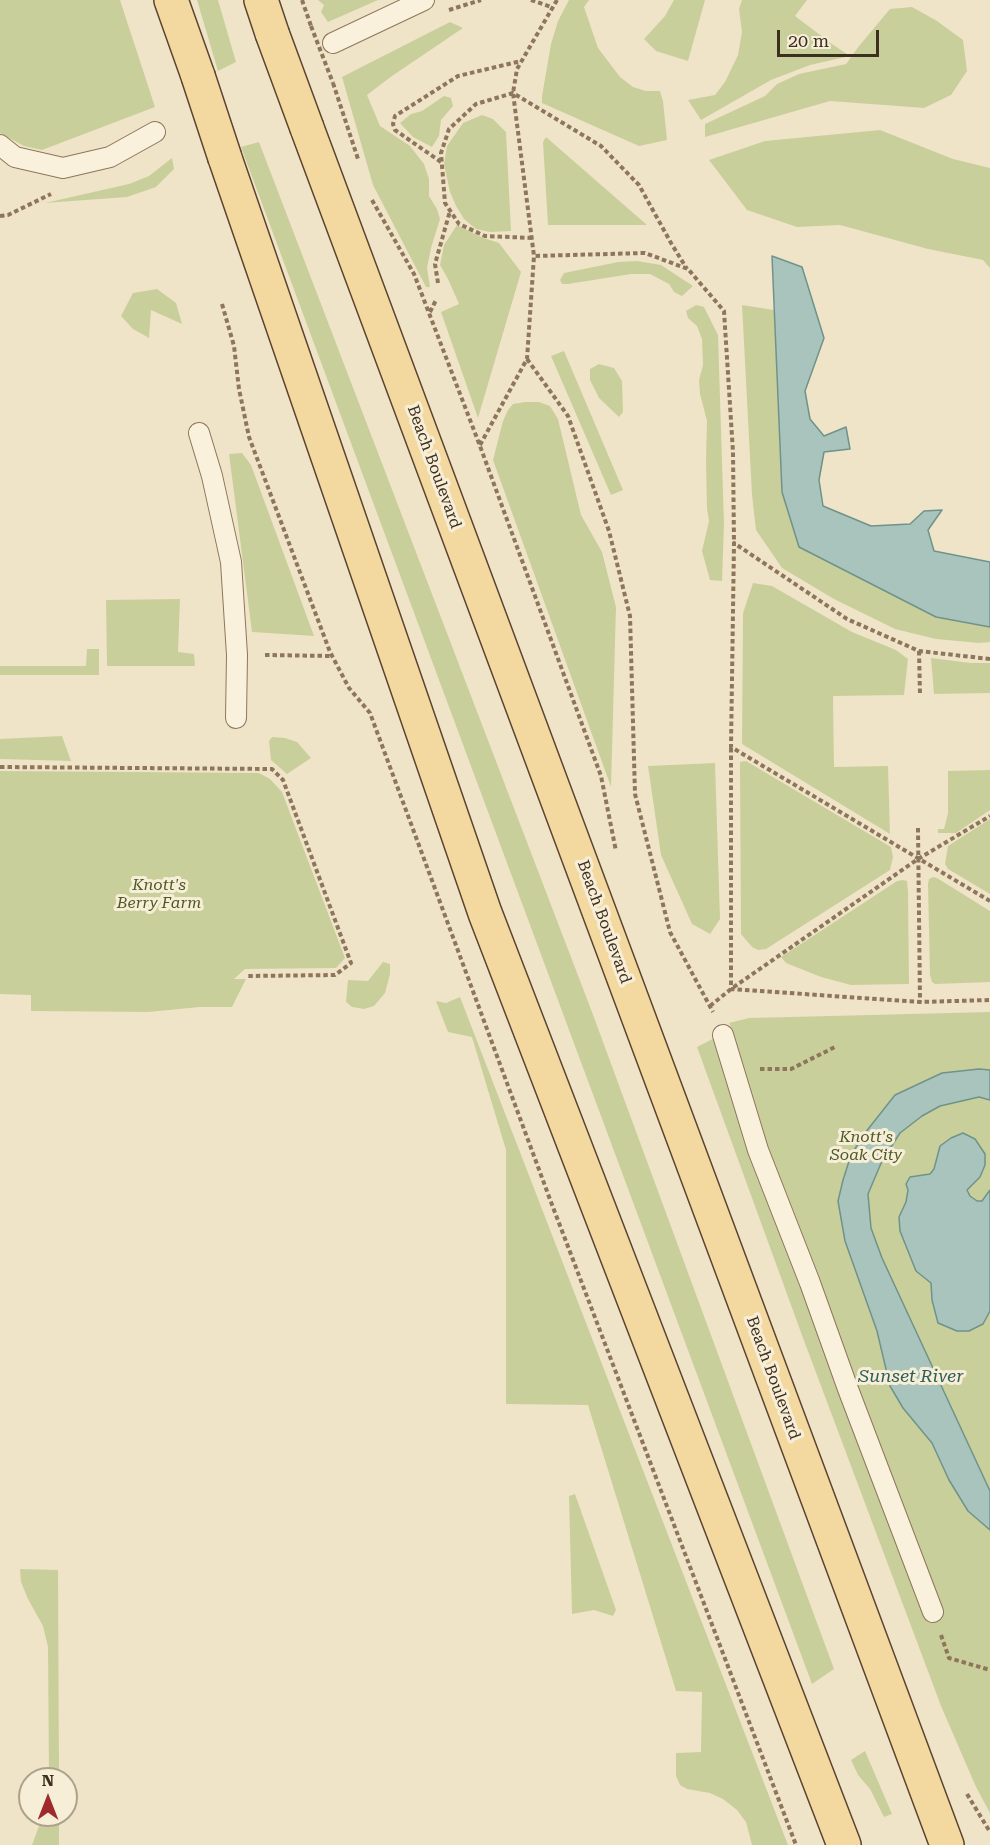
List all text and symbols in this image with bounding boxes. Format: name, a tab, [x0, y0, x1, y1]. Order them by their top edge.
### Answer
scale bar	[780, 18, 882, 56]
text: 20 m	[788, 30, 829, 51]
street label: Beach Boulevard	[403, 403, 465, 531]
street label: Beach Boulevard	[573, 858, 635, 986]
park label: Knott's Berry Farm	[117, 875, 201, 913]
park label: Knott's Soak City	[830, 1127, 902, 1165]
street label: Beach Boulevard	[742, 1314, 804, 1442]
water label: Sunset River	[858, 1366, 964, 1388]
north arrow	[18, 1767, 78, 1827]
text: N	[42, 1771, 54, 1790]

